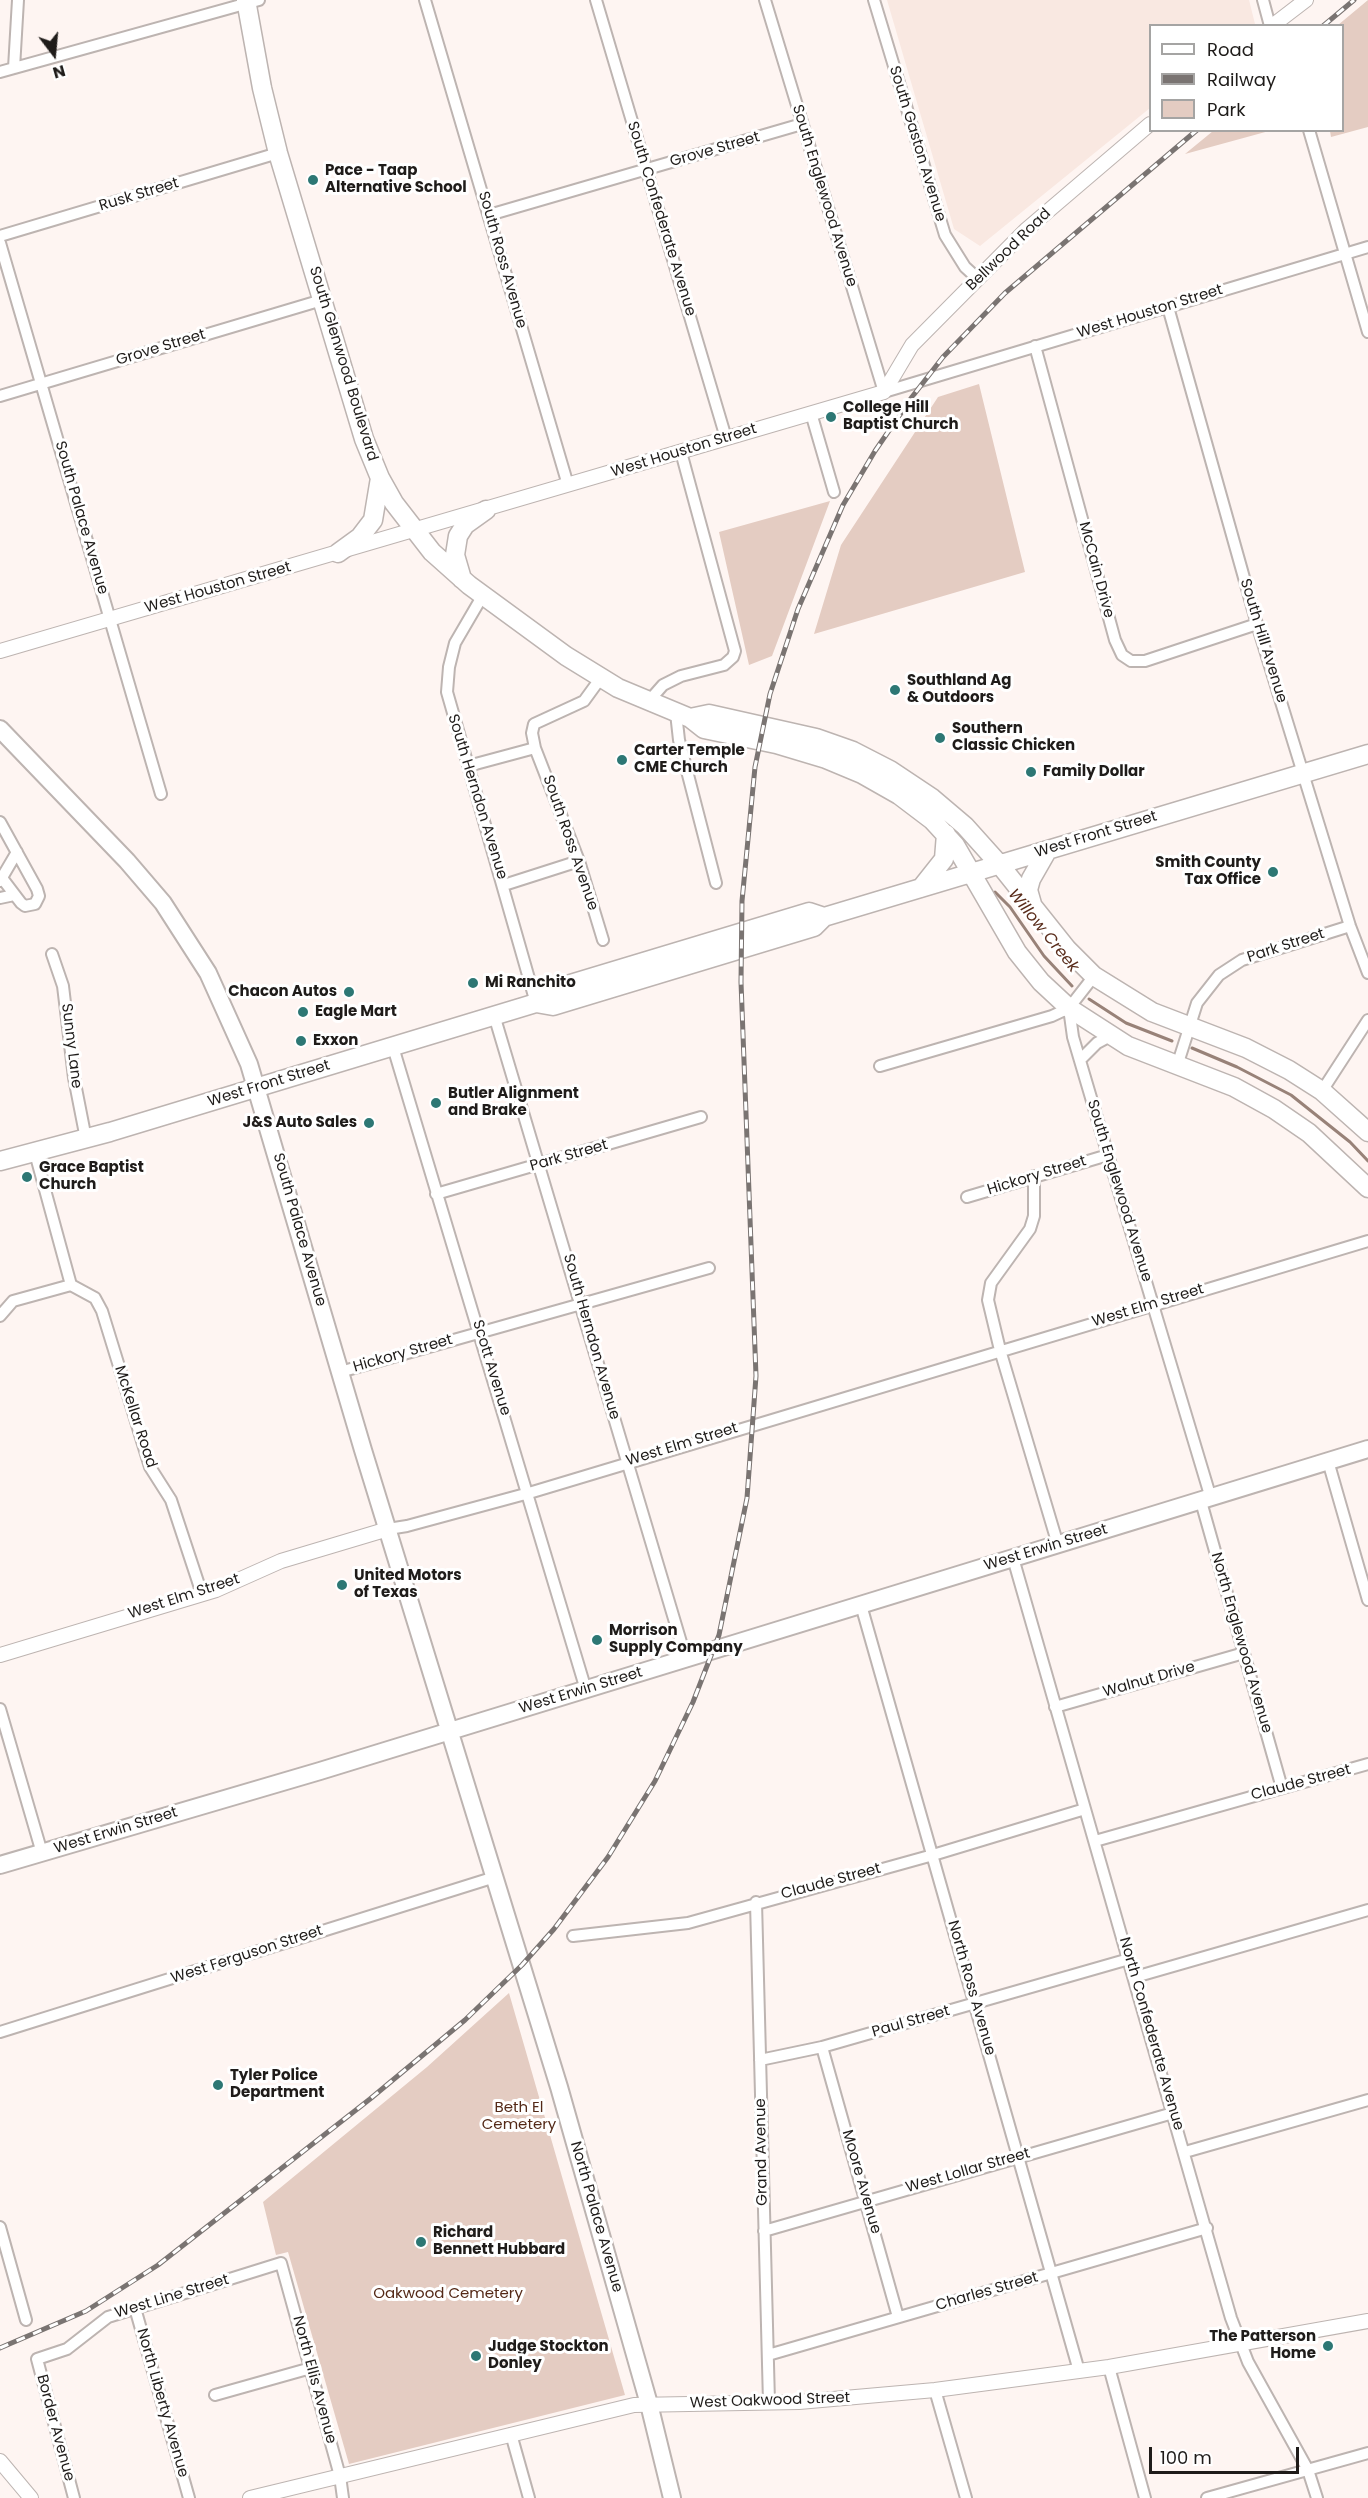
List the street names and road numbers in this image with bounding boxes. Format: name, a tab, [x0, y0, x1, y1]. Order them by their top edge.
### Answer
street label: South Gaston Avenue	[885, 64, 949, 224]
street label: South Englewood Avenue	[788, 103, 860, 289]
street label: South Confederate Avenue	[623, 120, 699, 318]
street label: Grove Street	[668, 129, 762, 171]
street label: Rusk Street	[97, 174, 181, 216]
street label: South Ross Avenue	[474, 189, 530, 331]
street label: Bellwood Road	[963, 205, 1055, 295]
street label: South Glenwood Boulevard	[305, 264, 381, 464]
street label: West Houston Street	[1075, 281, 1225, 343]
street label: Grove Street	[114, 326, 208, 370]
street label: West Houston Street	[609, 420, 759, 482]
street label: South Palace Avenue	[51, 439, 111, 597]
street label: McCain Drive	[1075, 520, 1117, 620]
street label: West Houston Street	[143, 559, 293, 617]
street label: South Hill Avenue	[1236, 577, 1290, 705]
street label: South Herndon Avenue	[443, 712, 511, 882]
street label: South Ross Avenue	[538, 773, 602, 913]
street label: West Front Street	[1033, 808, 1159, 862]
street label: Park Street	[1245, 925, 1327, 967]
street label: Sunny Lane	[57, 1002, 85, 1090]
street label: West Front Street	[206, 1057, 332, 1111]
street label: South Englewood Avenue	[1083, 1098, 1155, 1284]
street label: Park Street	[528, 1136, 610, 1176]
street label: South Palace Avenue	[269, 1151, 329, 1309]
street label: Hickory Street	[985, 1152, 1089, 1200]
street label: South Herndon Avenue	[559, 1252, 623, 1422]
street label: West Elm Street	[1090, 1280, 1206, 1332]
street label: Scott Avenue	[468, 1318, 514, 1418]
street label: Hickory Street	[351, 1331, 455, 1377]
street label: McKellar Road	[110, 1364, 160, 1470]
street label: West Elm Street	[624, 1419, 740, 1471]
street label: West Erwin Street	[982, 1521, 1110, 1575]
street label: North Englewood Avenue	[1207, 1551, 1275, 1735]
street label: West Elm Street	[126, 1571, 242, 1623]
street label: Walnut Drive	[1101, 1658, 1197, 1702]
street label: West Erwin Street	[517, 1664, 645, 1718]
street label: Claude Street	[1249, 1761, 1353, 1805]
street label: West Erwin Street	[52, 1804, 180, 1858]
street label: Claude Street	[779, 1860, 883, 1904]
street label: North Ross Avenue	[943, 1918, 999, 2058]
street label: West Ferguson Street	[169, 1922, 325, 1988]
street label: North Confederate Avenue	[1115, 1935, 1187, 2133]
street label: Paul Street	[870, 2002, 952, 2042]
street label: Grand Avenue	[752, 2098, 772, 2206]
street label: Moore Avenue	[838, 2128, 884, 2236]
street label: North Palace Avenue	[566, 2139, 626, 2295]
street label: West Lollar Street	[904, 2145, 1032, 2197]
street label: Charles Street	[934, 2269, 1040, 2315]
street label: West Line Street	[113, 2271, 231, 2323]
street label: North Ellis Avenue	[288, 2314, 340, 2446]
street label: North Liberty Avenue	[132, 2326, 192, 2480]
street label: Border Avenue	[32, 2373, 78, 2483]
street label: West Oakwood Street	[690, 2389, 850, 2413]

